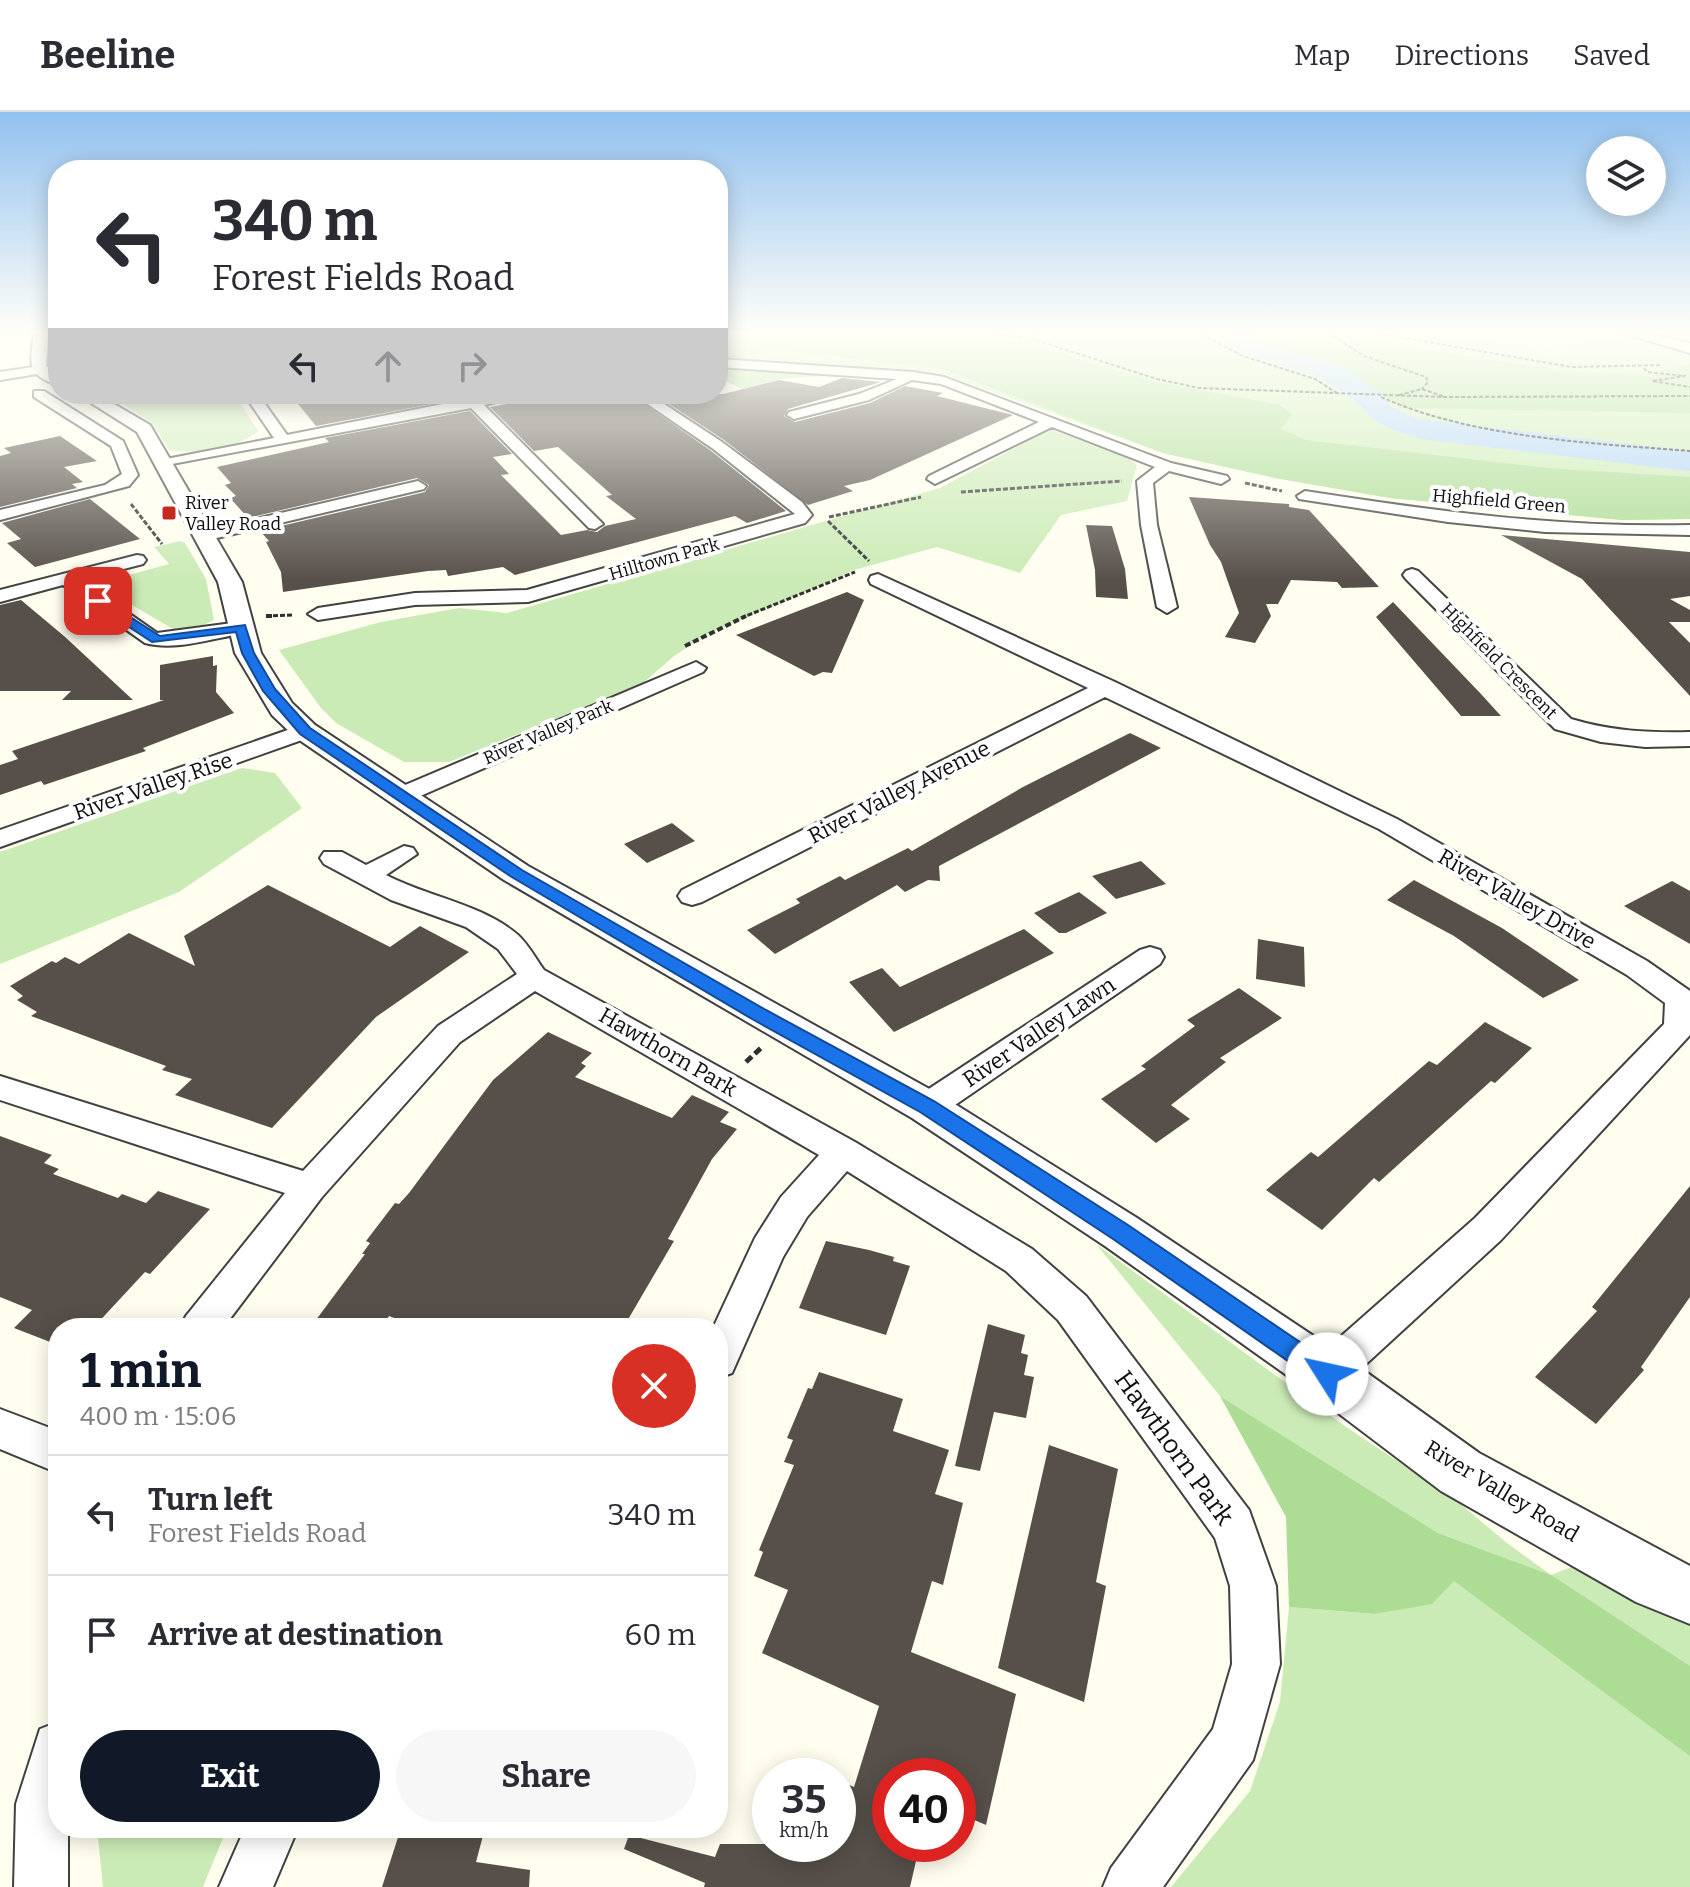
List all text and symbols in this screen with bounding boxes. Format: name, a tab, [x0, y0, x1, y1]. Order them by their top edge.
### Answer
text: Beeline	[40, 32, 175, 78]
text: Map	[1294, 39, 1350, 72]
text: Directions	[1394, 39, 1529, 72]
text: Saved	[1573, 39, 1650, 72]
map controls	[1586, 136, 1666, 216]
button: layers	[1586, 136, 1666, 216]
text: 340 m	[212, 188, 377, 255]
icon: left	[80, 192, 184, 296]
text: Forest Fields Road	[212, 256, 514, 300]
icon: left	[282, 344, 326, 388]
icon: ahead	[366, 344, 410, 388]
icon: right	[450, 344, 494, 388]
street label: Highfield Green	[1431, 484, 1567, 518]
place label: River Valley Road	[185, 492, 281, 535]
marker: River Valley Road	[160, 504, 178, 522]
street label: Hilltown Park	[606, 533, 722, 585]
pin	[64, 567, 132, 635]
icon: arrive	[76, 579, 120, 623]
street label: Highfield Crescent	[1436, 598, 1562, 724]
street label: River Valley Park	[480, 694, 617, 769]
street label: River Valley Avenue	[803, 734, 995, 850]
street label: River Valley Rise	[70, 746, 236, 826]
street label: River Valley Drive	[1433, 843, 1601, 955]
street label: River Valley Lawn	[958, 971, 1120, 1093]
street label: Hawthorn Park	[594, 1002, 742, 1103]
position arrow	[1285, 1332, 1369, 1416]
text: 1 min	[80, 1342, 201, 1400]
button: close	[612, 1344, 696, 1428]
street label: Hawthorn Park	[1108, 1365, 1240, 1531]
text: 400 m · 15:06	[80, 1401, 236, 1432]
street label: River Valley Road	[1420, 1434, 1584, 1548]
text: Turn left	[148, 1482, 273, 1518]
icon: left	[80, 1493, 124, 1537]
text: 340 m	[608, 1497, 696, 1533]
text: Forest Fields Road	[148, 1518, 366, 1549]
icon: arrive	[80, 1613, 124, 1657]
text: Arrive at destination	[148, 1617, 443, 1653]
text: 60 m	[625, 1617, 696, 1653]
button: Exit	[80, 1730, 380, 1822]
button: Share	[396, 1730, 696, 1822]
speed limit sign: 40	[872, 1758, 976, 1862]
text: 35	[782, 1776, 826, 1824]
text: km/h	[779, 1818, 829, 1842]

